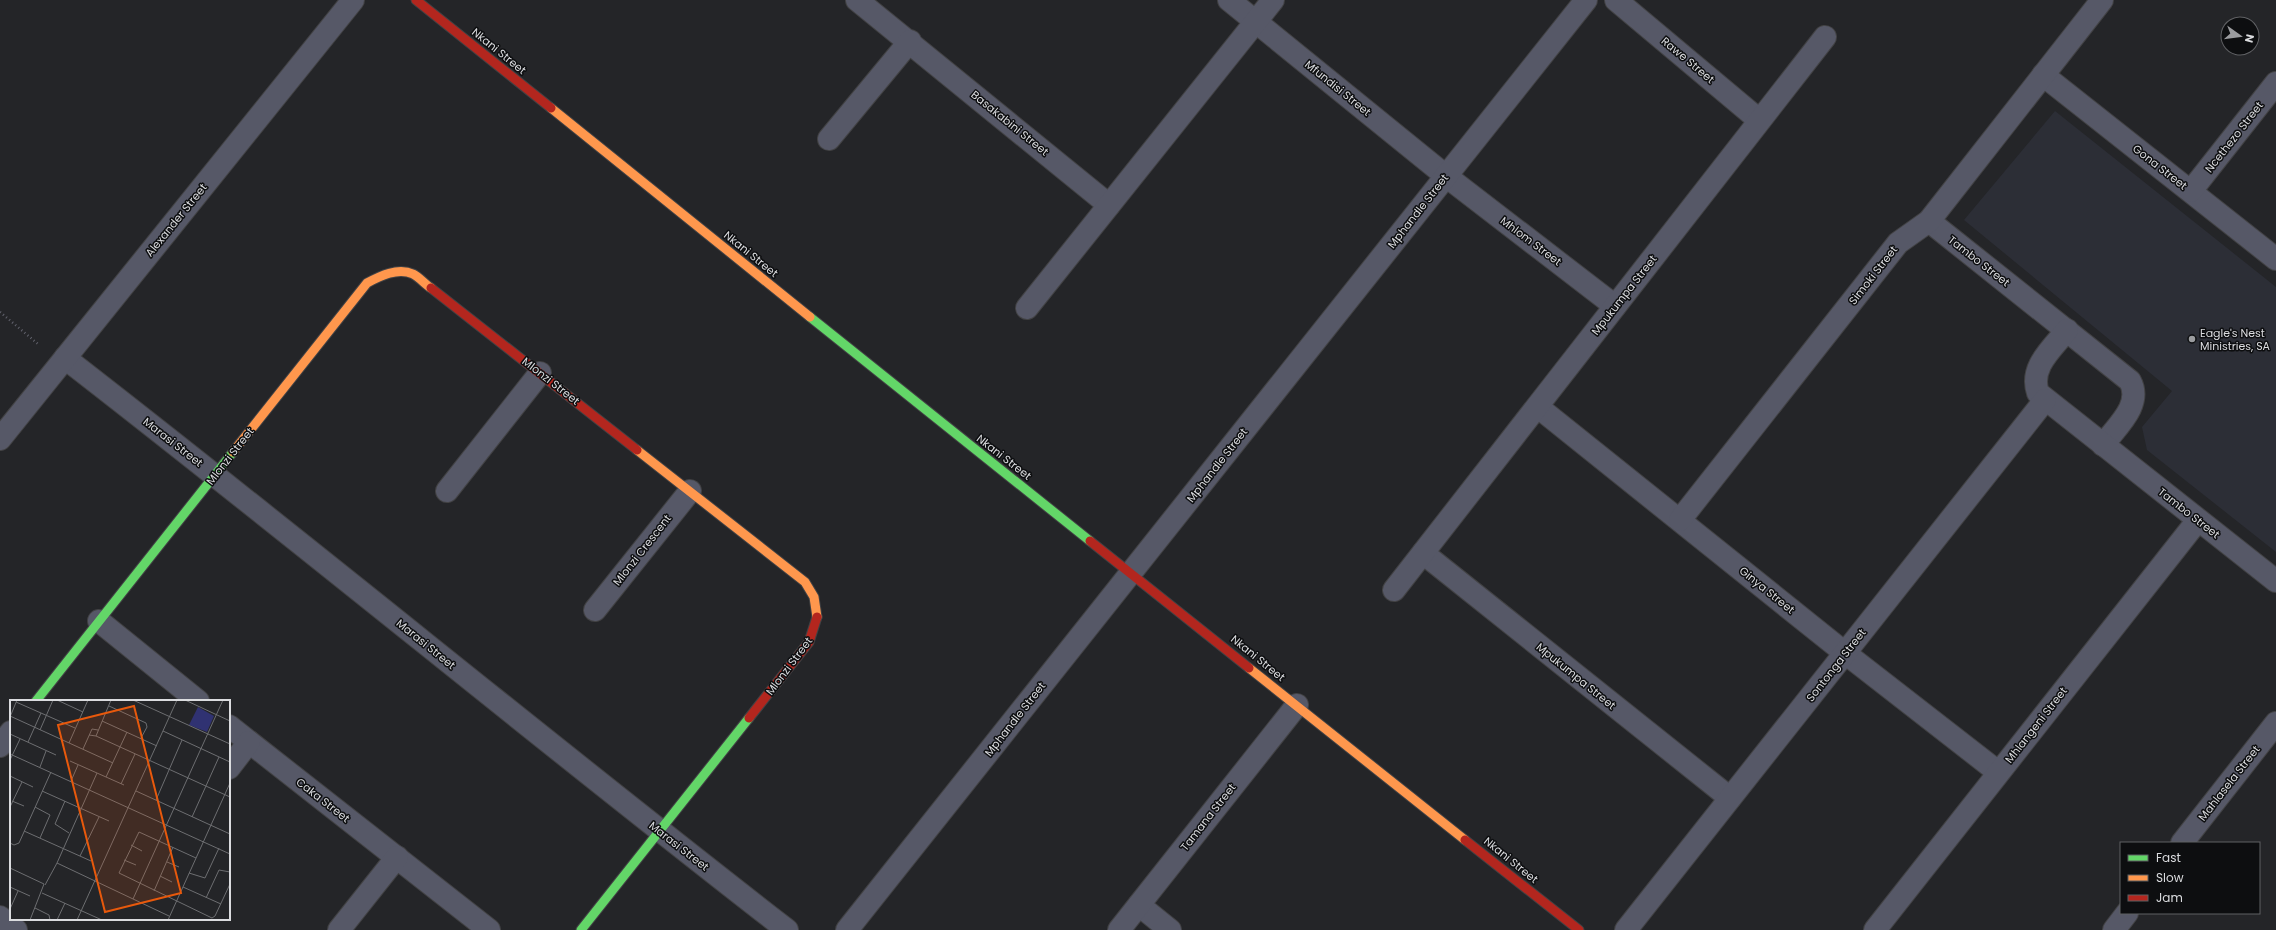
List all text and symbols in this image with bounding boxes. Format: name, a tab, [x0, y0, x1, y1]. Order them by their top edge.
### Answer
north arrow	[2220, 16, 2260, 56]
street label: Nkani Street	[468, 24, 530, 78]
text: N	[2241, 32, 2258, 44]
street label: Rawe Street	[1658, 33, 1718, 87]
street label: Mfundisi Street	[1302, 56, 1374, 120]
street label: Basakabini Street	[968, 87, 1052, 159]
street label: Ncethezo Street	[2201, 98, 2267, 176]
street label: Gona Street	[2129, 141, 2191, 193]
street label: Mphandle Street	[1384, 170, 1452, 252]
street label: Alexander Street	[141, 180, 211, 260]
street label: Mhlom Street	[1497, 213, 1565, 269]
street label: Nkani Street	[720, 227, 782, 281]
street label: Tambo Street	[1945, 232, 2013, 290]
street label: Simoki Street	[1845, 242, 1901, 308]
street label: Mpukumpa Street	[1588, 251, 1660, 339]
place label: Eagle's Nest Ministries, SA	[2200, 325, 2271, 354]
marker: Eagle's Nest Ministries, SA	[2187, 334, 2197, 344]
street label: Mlonzi Street	[519, 353, 583, 409]
street label: Marasi Street	[140, 414, 206, 470]
street label: Mlonzi Street	[202, 424, 258, 488]
street label: Mphandle Street	[1183, 424, 1251, 506]
street label: Nkani Street	[973, 430, 1035, 484]
street label: Tambo Street	[2155, 484, 2223, 542]
street label: Mlonzi Crescent	[609, 511, 675, 589]
street label: Ginya Street	[1736, 563, 1798, 617]
street label: Marasi Street	[393, 615, 459, 673]
street label: Sontonga Street	[1802, 625, 1870, 705]
street label: Nkani Street	[1227, 631, 1289, 685]
street label: Mlonzi Street	[762, 634, 816, 698]
street label: Mpukumpa Street	[1533, 639, 1619, 713]
street label: Mphandle Street	[981, 678, 1049, 760]
street label: Mhlangeni Street	[2001, 683, 2071, 767]
inset map	[10, 700, 230, 920]
street label: Mahlasela Street	[2194, 742, 2264, 824]
street label: Caka Street	[293, 774, 353, 826]
street label: Tamana Street	[1177, 780, 1239, 854]
street label: Marasi Street	[646, 818, 712, 874]
street label: Nkani Street	[1480, 833, 1542, 887]
legend	[2120, 842, 2260, 914]
text: Fast	[2156, 849, 2181, 866]
text: Slow	[2156, 869, 2184, 886]
text: Jam	[2156, 889, 2183, 906]

